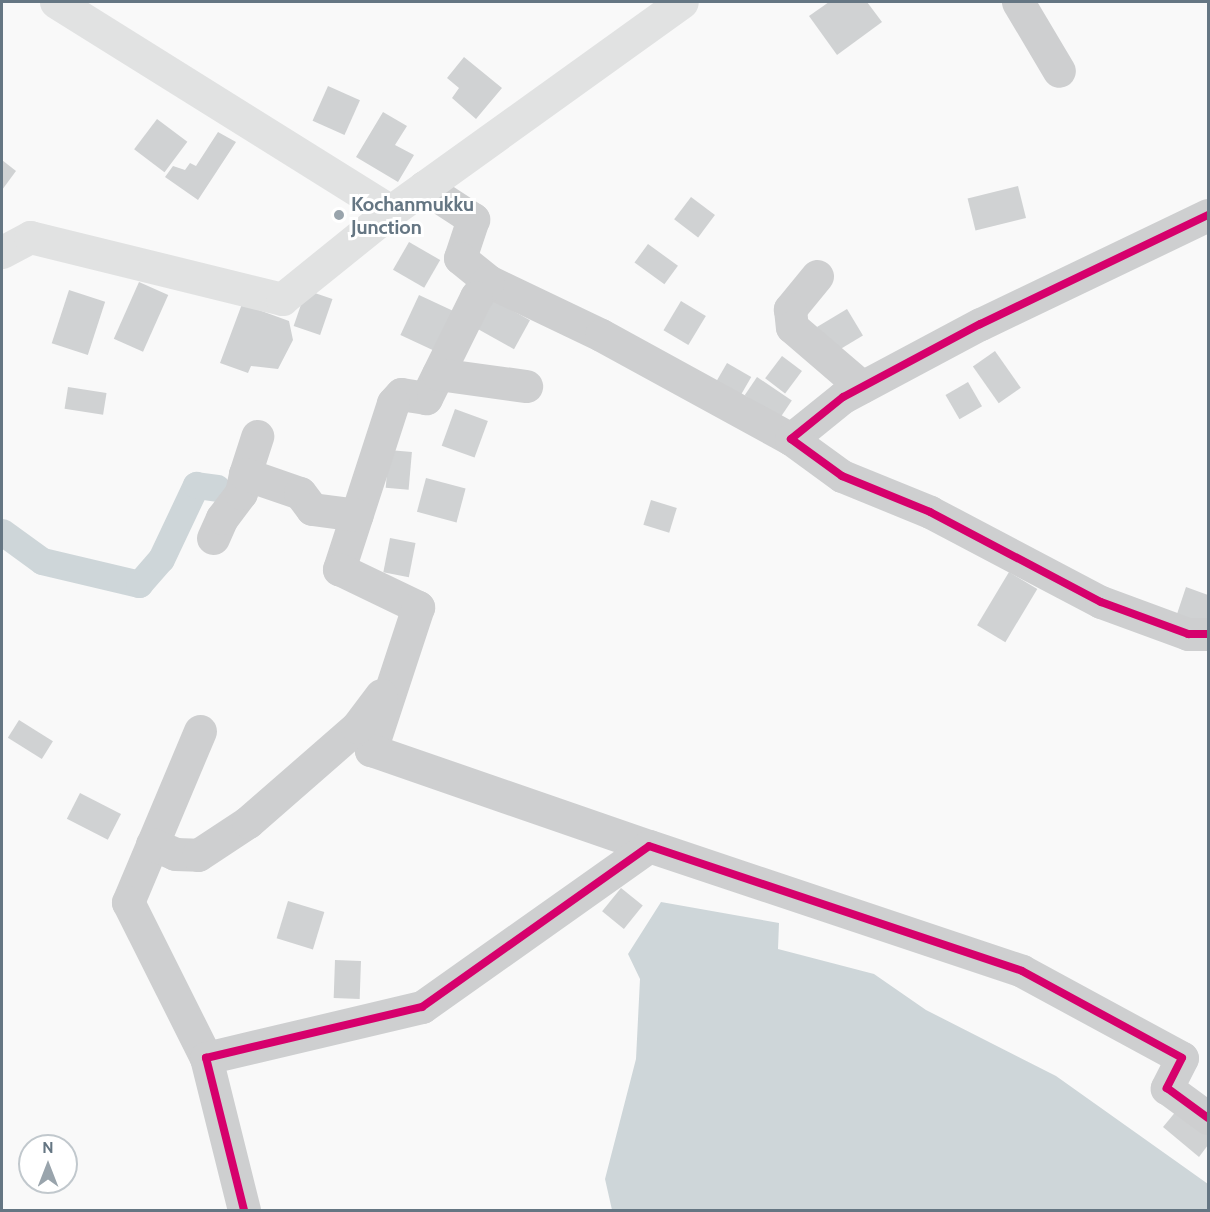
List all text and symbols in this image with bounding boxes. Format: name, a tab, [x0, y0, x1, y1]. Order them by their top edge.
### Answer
place label: Kochanmukku Junction	[351, 192, 474, 239]
marker: Kochanmukku Junction	[332, 208, 346, 222]
north arrow	[18, 1134, 78, 1194]
text: N	[42, 1138, 54, 1157]

